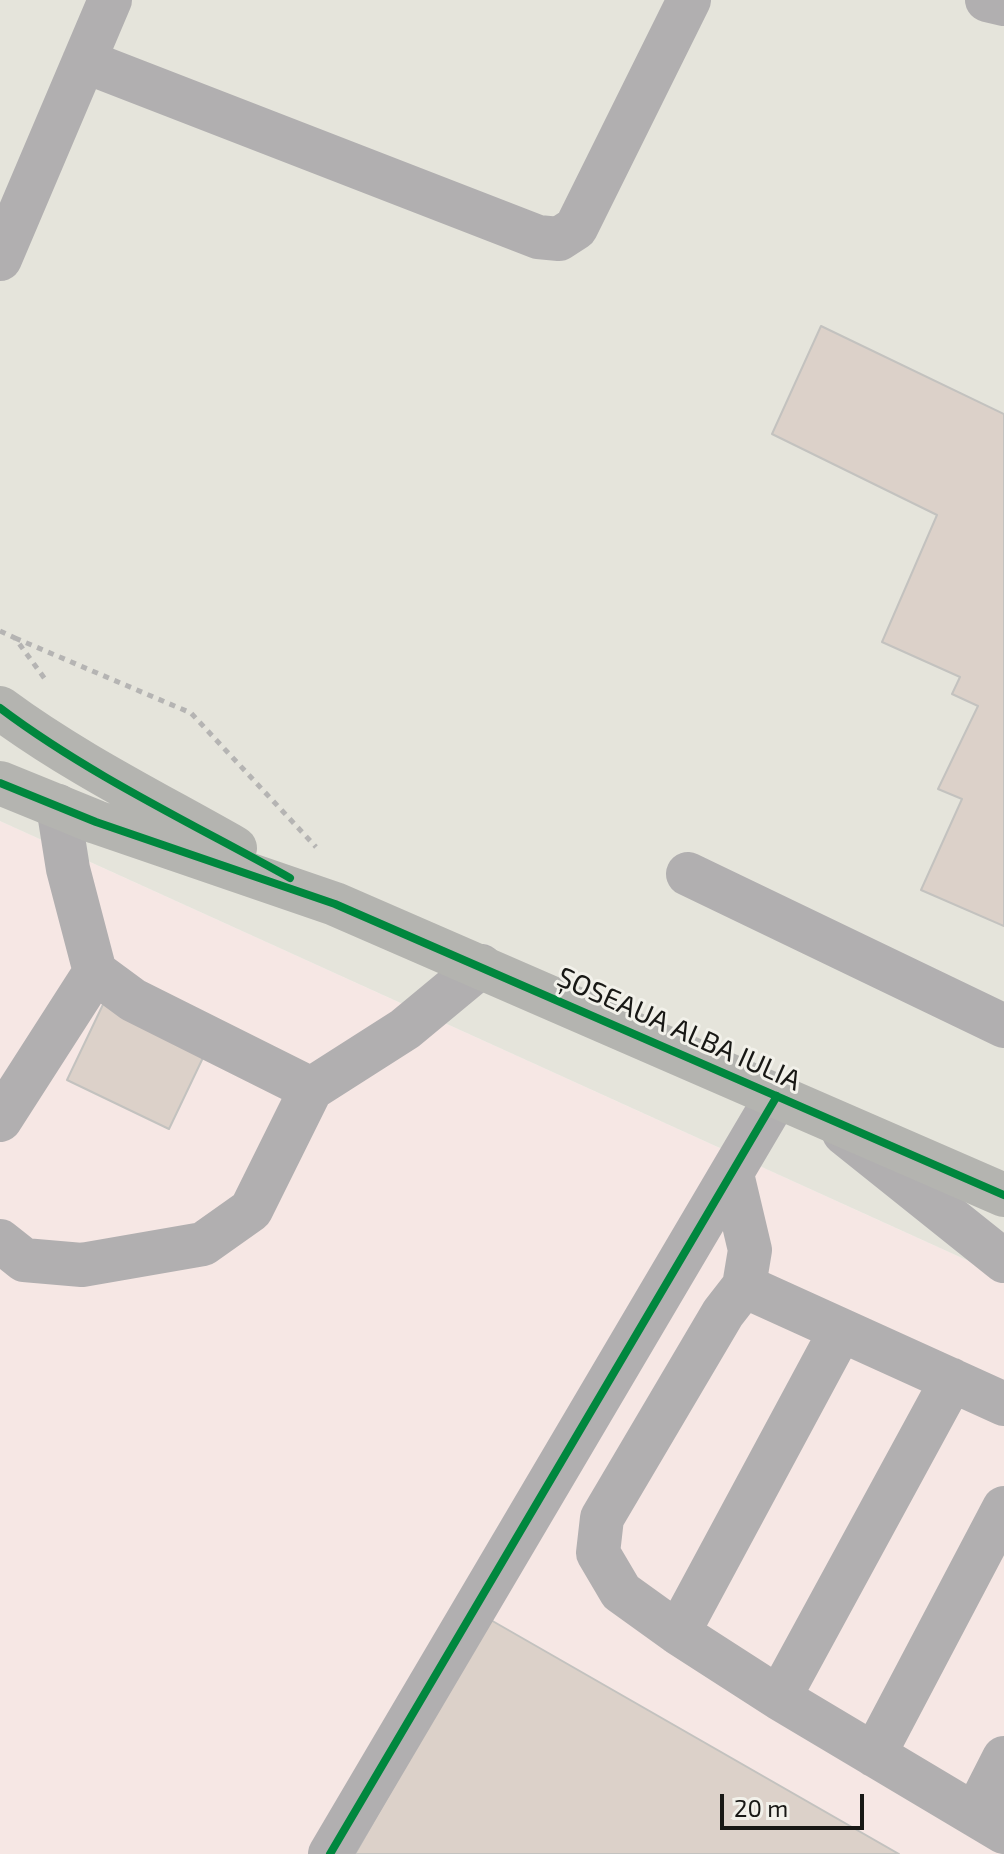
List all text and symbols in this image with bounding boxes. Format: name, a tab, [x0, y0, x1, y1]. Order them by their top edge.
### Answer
street label: ȘOSEAUA ALBA IULIA	[552, 960, 806, 1098]
scale bar	[724, 1778, 868, 1828]
text: 20 m	[734, 1793, 788, 1822]

